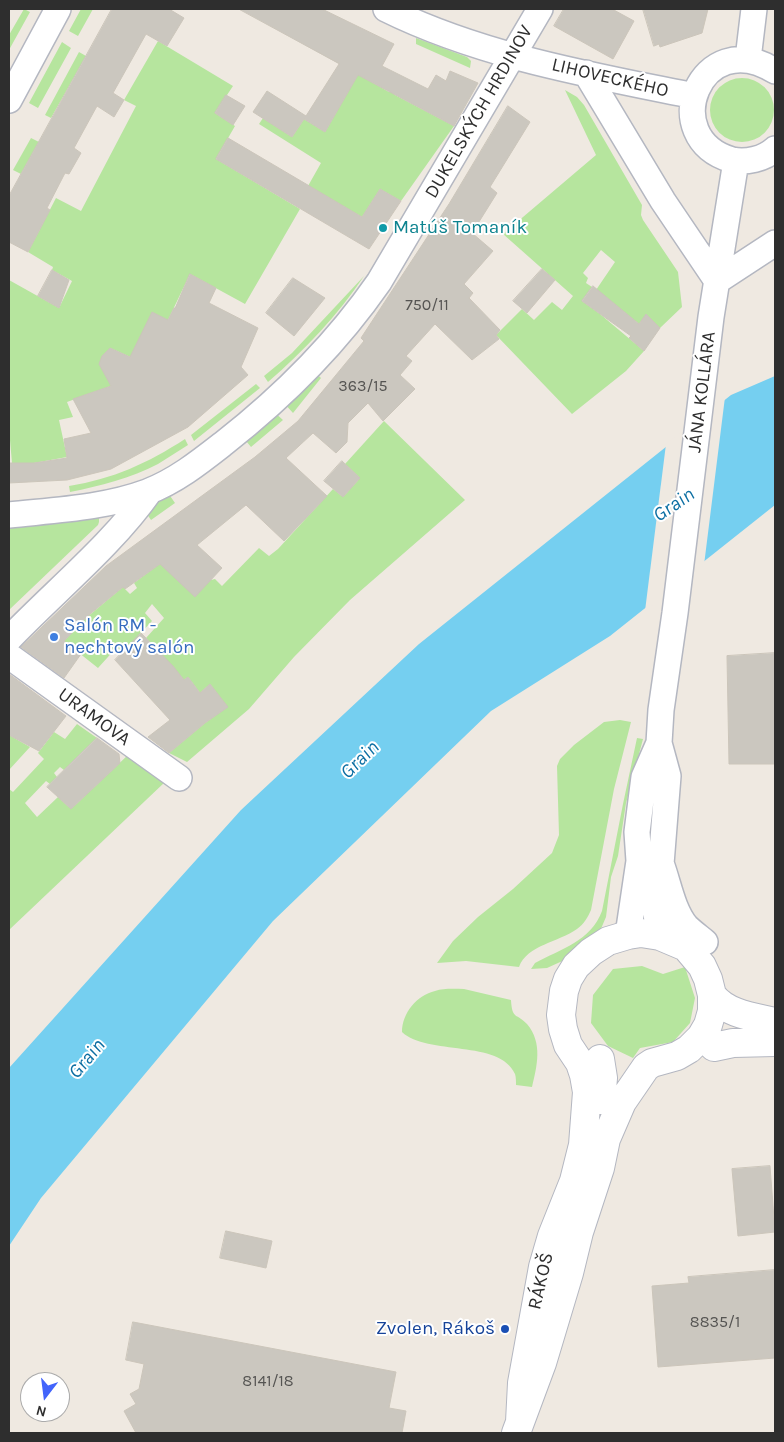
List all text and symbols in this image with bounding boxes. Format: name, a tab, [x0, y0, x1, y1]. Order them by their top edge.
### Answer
street label: DUKELSKÝCH HRDINOV	[420, 21, 538, 203]
street label: LIHOVECKÉHO	[549, 53, 671, 103]
place label: Matúš Tomaník	[393, 217, 527, 239]
marker: Matúš Tomaník	[377, 222, 389, 234]
house number: 750/11	[405, 295, 449, 315]
street label: JÁNA KOLLÁRA	[683, 330, 721, 454]
house number: 363/15	[338, 376, 388, 396]
water label: Grain	[649, 483, 699, 527]
place label: Salón RM - nechtový salón	[64, 615, 195, 659]
marker: Salón RM - nechtový salón	[48, 631, 60, 643]
street label: URAMOVA	[53, 683, 135, 751]
water label: Grain	[336, 736, 384, 784]
water label: Grain	[63, 1034, 111, 1084]
street label: RÁKOŠ	[523, 1250, 559, 1312]
house number: 8835/1	[690, 1312, 740, 1332]
place label: Zvolen, Rákoš	[376, 1318, 495, 1340]
marker: Zvolen, Rákoš	[499, 1323, 511, 1335]
house number: 8141/18	[242, 1371, 294, 1391]
north arrow	[20, 1372, 70, 1422]
text: N	[34, 1401, 48, 1421]

